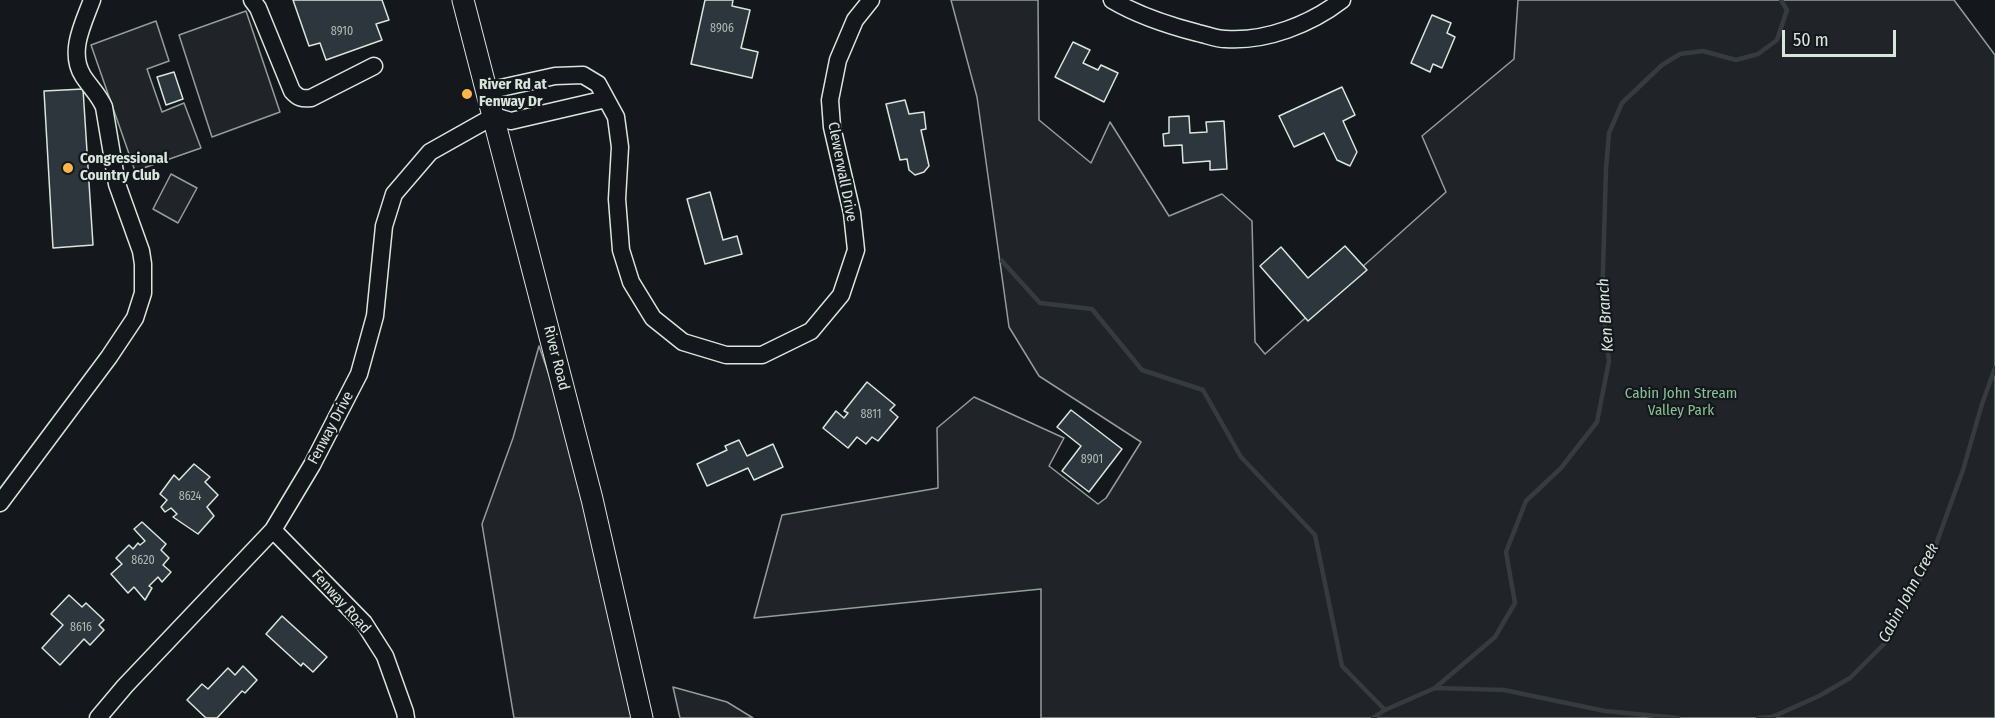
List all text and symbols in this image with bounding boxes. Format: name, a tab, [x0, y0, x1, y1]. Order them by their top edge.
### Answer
scale bar	[1785, 18, 1899, 56]
house number: 8906	[710, 22, 734, 36]
house number: 8910	[331, 25, 353, 39]
text: 50 m	[1793, 29, 1829, 51]
place label: River Rd at Fenway Dr	[479, 76, 547, 111]
marker: River Rd at Fenway Dr	[460, 87, 474, 101]
street label: Clewerwall Drive	[824, 121, 860, 223]
place label: Congressional Country Club	[80, 150, 168, 185]
marker: Congressional Country Club	[61, 161, 75, 175]
water label: Ken Branch	[1594, 278, 1618, 352]
street label: River Road	[539, 324, 573, 392]
park label: Cabin John Stream Valley Park	[1625, 385, 1737, 420]
street label: Fenway Drive	[304, 388, 358, 468]
house number: 8811	[861, 408, 881, 422]
house number: 8901	[1081, 453, 1103, 467]
house number: 8624	[179, 490, 201, 504]
water label: Cabin John Creek	[1875, 540, 1943, 646]
house number: 8620	[131, 554, 155, 568]
street label: Fenway Road	[308, 566, 374, 638]
house number: 8616	[70, 621, 92, 635]

